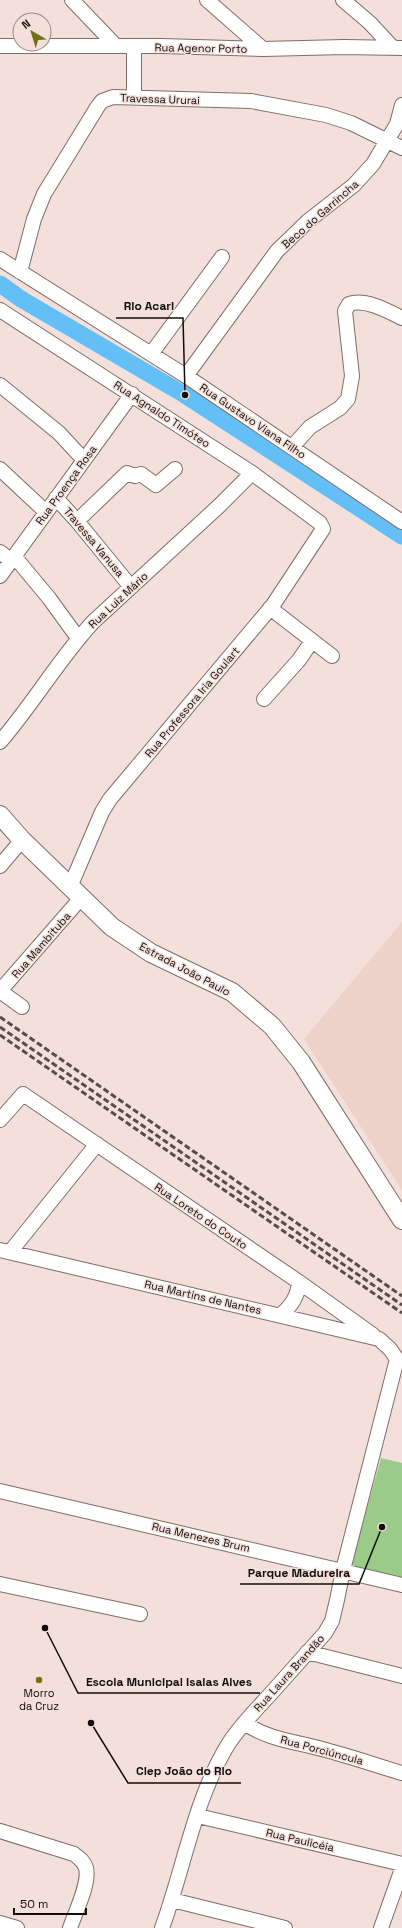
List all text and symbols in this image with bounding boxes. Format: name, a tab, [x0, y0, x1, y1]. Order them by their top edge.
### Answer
north arrow	[12, 12, 52, 52]
text: N	[19, 16, 33, 32]
street label: Rua Agenor Porto	[155, 40, 248, 56]
street label: Travessa Ururai	[120, 91, 200, 107]
street label: Beco do Garrincha	[279, 176, 362, 251]
callout: Rio Acari	[116, 294, 183, 318]
text: Rio Acari	[124, 298, 174, 314]
street label: Rua Agnaldo Timóteo	[111, 378, 213, 451]
street label: Rua Gustavo Viana Filho	[197, 380, 309, 462]
street label: Rua Proença Rosa	[32, 442, 100, 528]
street label: Travessa Vanusa	[61, 504, 128, 580]
street label: Rua Luiz Mário	[85, 569, 151, 631]
street label: Rua Professora Iria Goulart	[142, 644, 242, 760]
street label: Rua Mambituba	[8, 909, 74, 981]
street label: Estrada João Paulo	[137, 939, 233, 999]
street label: Rua Loreto do Couto	[152, 1180, 250, 1252]
street label: Rua Martins de Nantes	[143, 1277, 263, 1317]
street label: Rua Menezes Brum	[151, 1519, 251, 1555]
callout: Parque Madureira	[240, 1560, 359, 1584]
text: Parque Madureira	[248, 1565, 350, 1581]
street label: Rua Laura Brandão	[251, 1631, 328, 1715]
callout: Escola Municipal Isaias Alves	[78, 1669, 260, 1693]
text: Escola Municipal Isaias Alves	[86, 1674, 252, 1690]
marker: Morro da Cruz	[34, 1675, 44, 1685]
place label: Morro da Cruz	[19, 1686, 59, 1713]
street label: Rua Porciúncula	[279, 1732, 366, 1768]
callout: Ciep João do Rio	[128, 1759, 241, 1783]
text: Ciep João do Rio	[136, 1763, 232, 1779]
street label: Rua Paulicéia	[264, 1825, 336, 1855]
scale bar	[14, 1890, 86, 1916]
text: 50 m	[20, 1896, 48, 1912]

